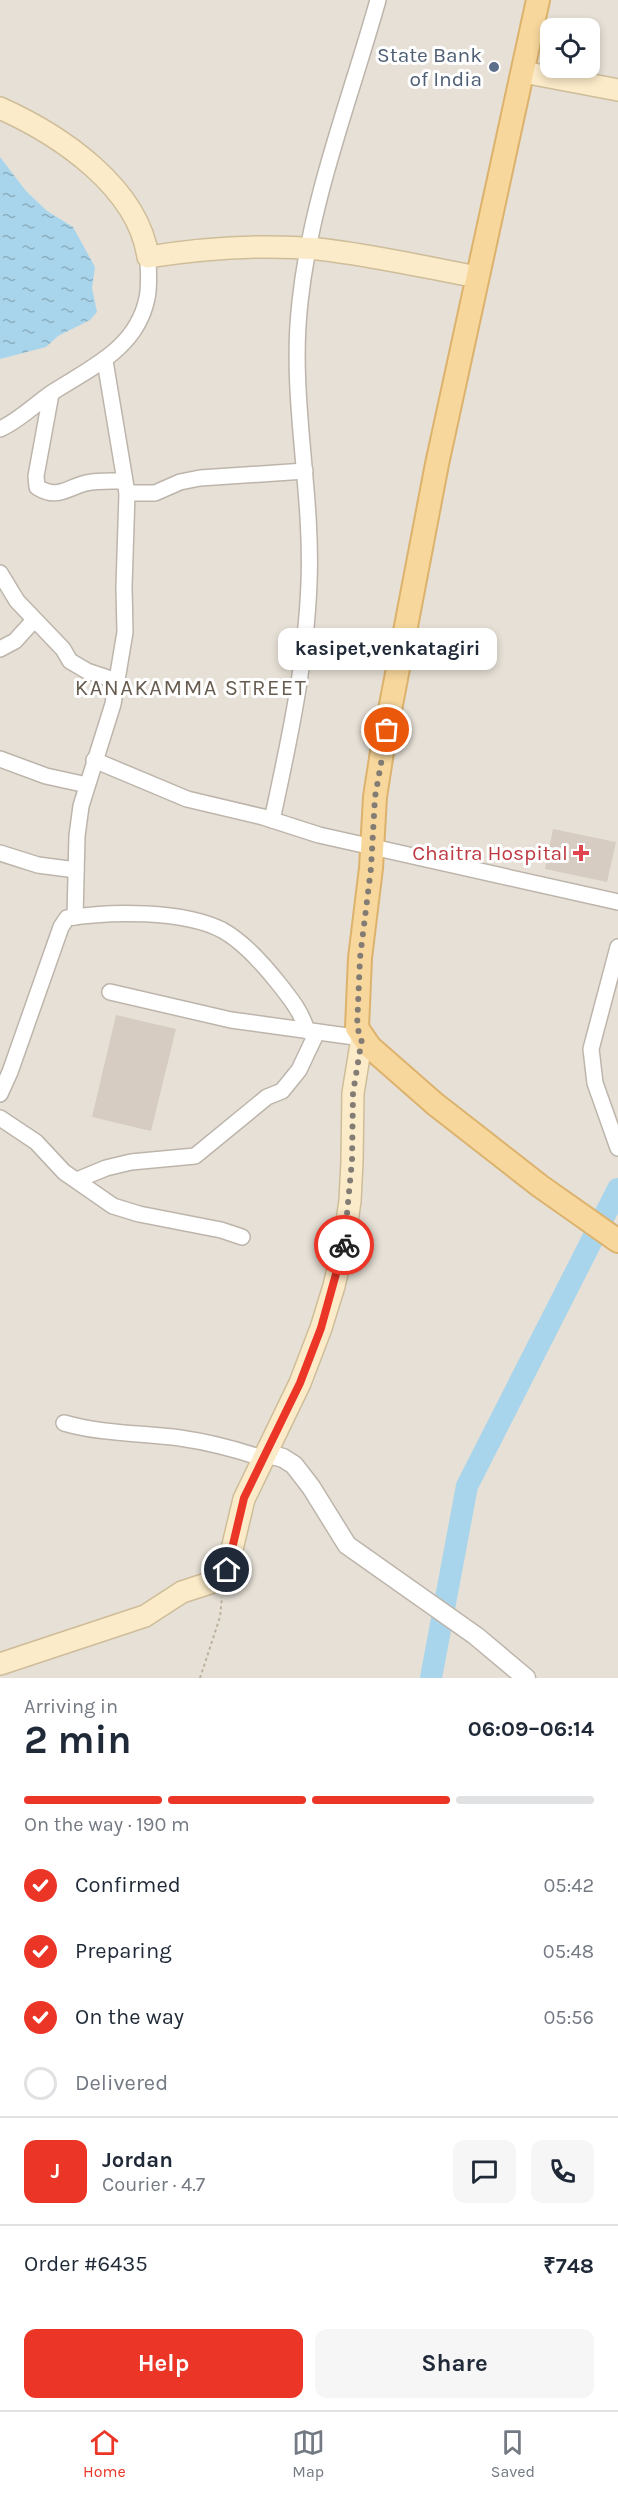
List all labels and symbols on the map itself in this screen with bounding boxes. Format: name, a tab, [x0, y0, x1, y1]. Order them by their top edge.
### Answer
place label: State Bank of India	[377, 43, 482, 91]
marker: State Bank of India	[487, 60, 501, 74]
callout: kasipet,venkatagiri	[278, 628, 496, 670]
district label: KANAKAMMA STREET	[75, 675, 307, 701]
pin	[361, 704, 412, 755]
place label: Chaitra Hospital	[412, 841, 568, 865]
marker: Chaitra Hospital	[572, 844, 590, 862]
courier	[314, 1215, 374, 1275]
pin	[201, 1544, 252, 1595]

